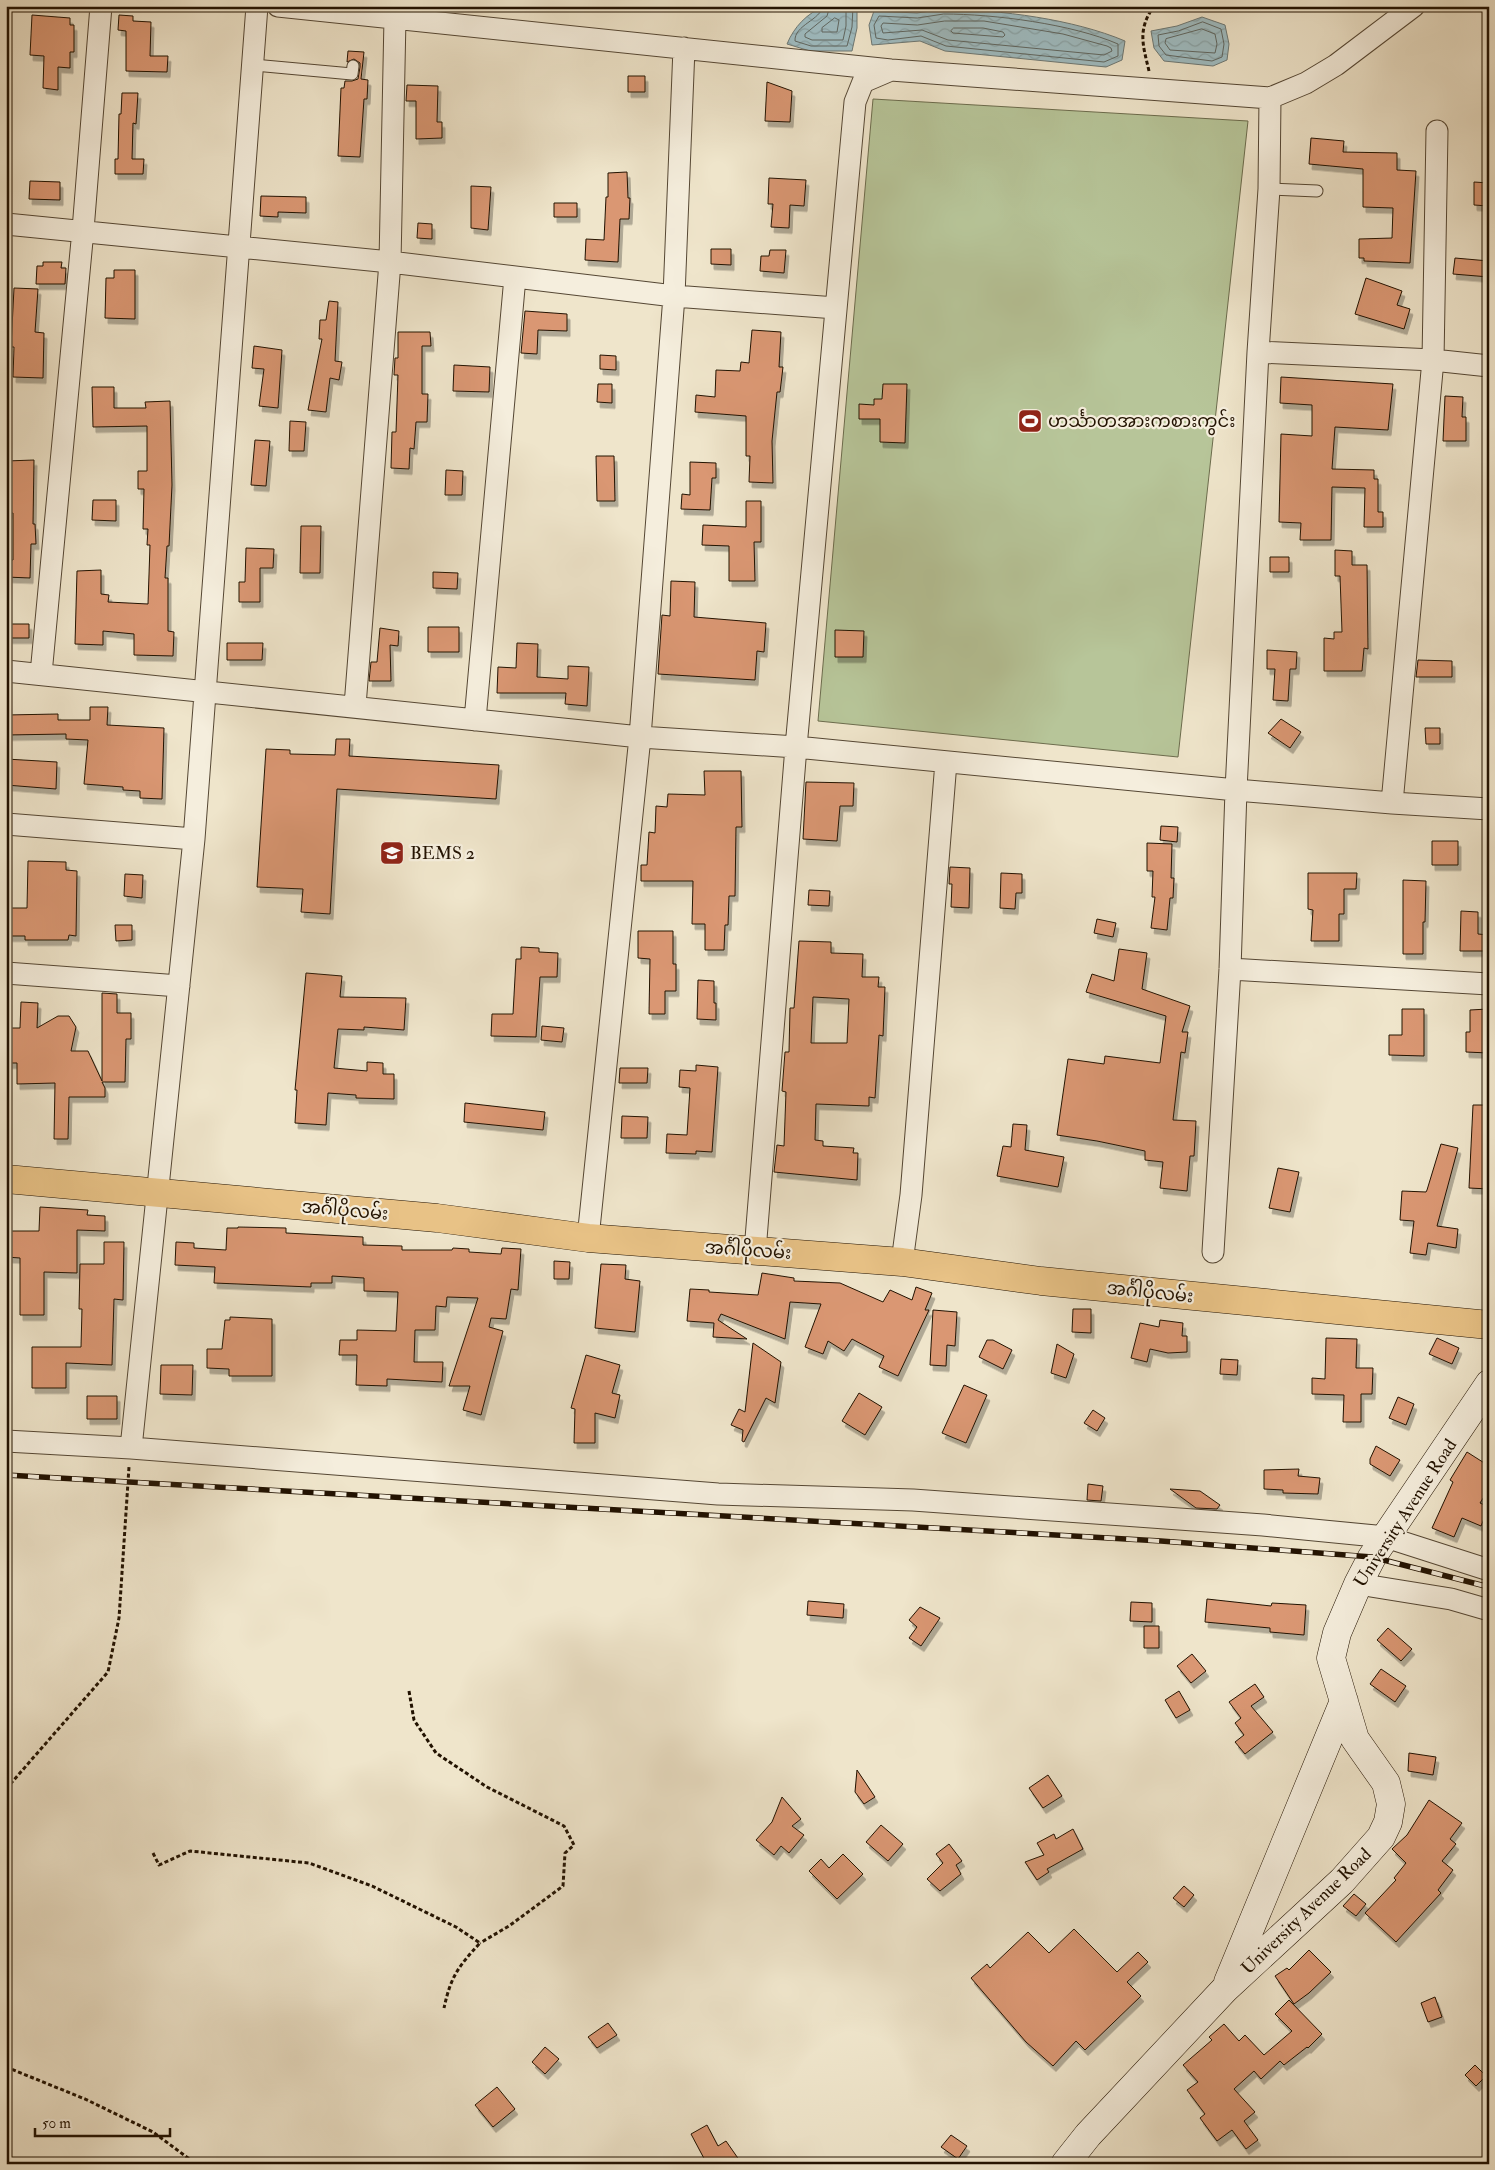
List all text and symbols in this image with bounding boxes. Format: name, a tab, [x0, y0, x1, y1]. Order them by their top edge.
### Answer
sports icon: ဟင်္သာတအားကစားကွင်း	[1017, 408, 1043, 434]
place label: ဟင်္သာတအားကစားကွင်း	[1048, 408, 1236, 436]
school or university icon: BEMS 2	[379, 840, 405, 866]
place label: BEMS 2	[410, 842, 475, 865]
street label: အင်္ဂါပိုလမ်း	[300, 1192, 390, 1229]
street label: အင်္ဂါပိုလမ်း	[704, 1233, 792, 1268]
street label: အင်္ဂါပိုလမ်း	[1105, 1274, 1195, 1311]
street label: University Avenue Road	[1349, 1435, 1462, 1592]
street label: University Avenue Road	[1236, 1843, 1376, 1980]
scale bar	[35, 2105, 170, 2137]
text: 50 m	[42, 2114, 71, 2133]

